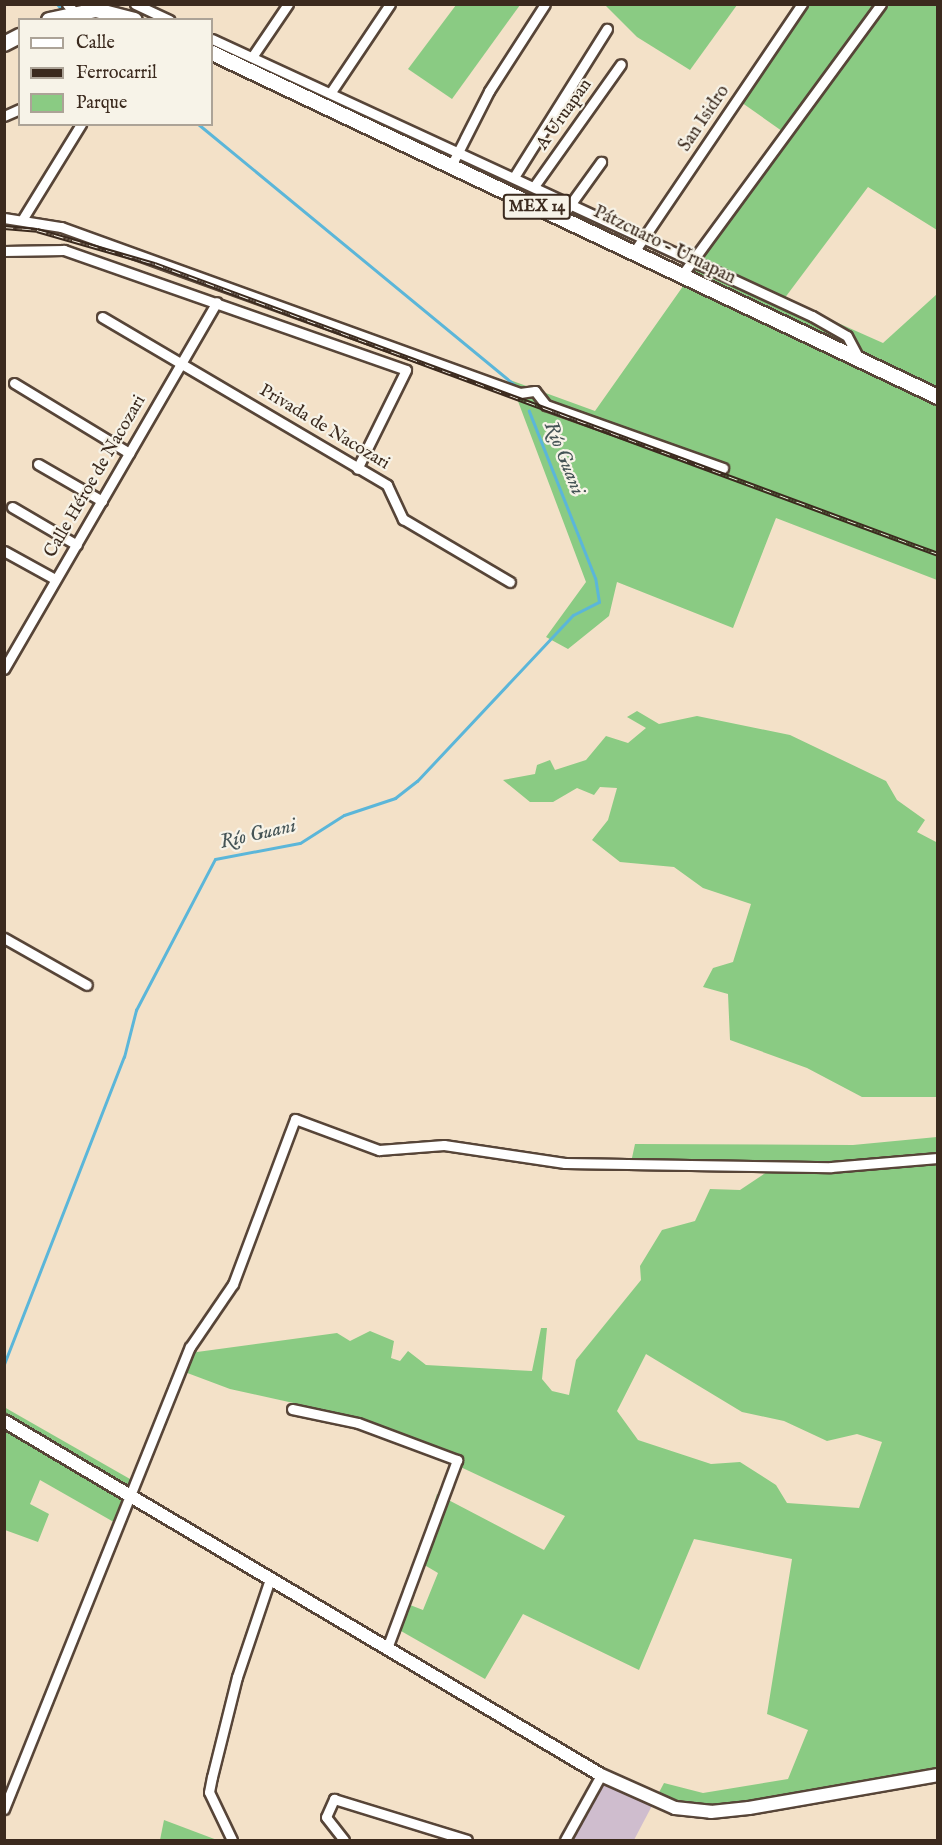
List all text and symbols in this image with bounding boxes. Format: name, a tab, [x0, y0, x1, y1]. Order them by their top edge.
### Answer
legend	[18, 18, 213, 126]
text: Calle	[76, 32, 115, 55]
text: Ferrocarril	[76, 62, 157, 85]
street label: A Uruapan	[533, 75, 597, 155]
street label: San Isidro	[675, 82, 735, 156]
text: Parque	[76, 92, 127, 115]
road number: MEX 14	[502, 194, 572, 220]
street label: Pátzcuaro - Uruapan	[589, 202, 739, 290]
street label: Privada de Nacozari	[255, 381, 393, 475]
street label: Calle Héroe de Nacozari	[41, 392, 151, 562]
water label: Río Guani	[538, 418, 590, 498]
water label: Río Guani	[218, 814, 298, 854]

